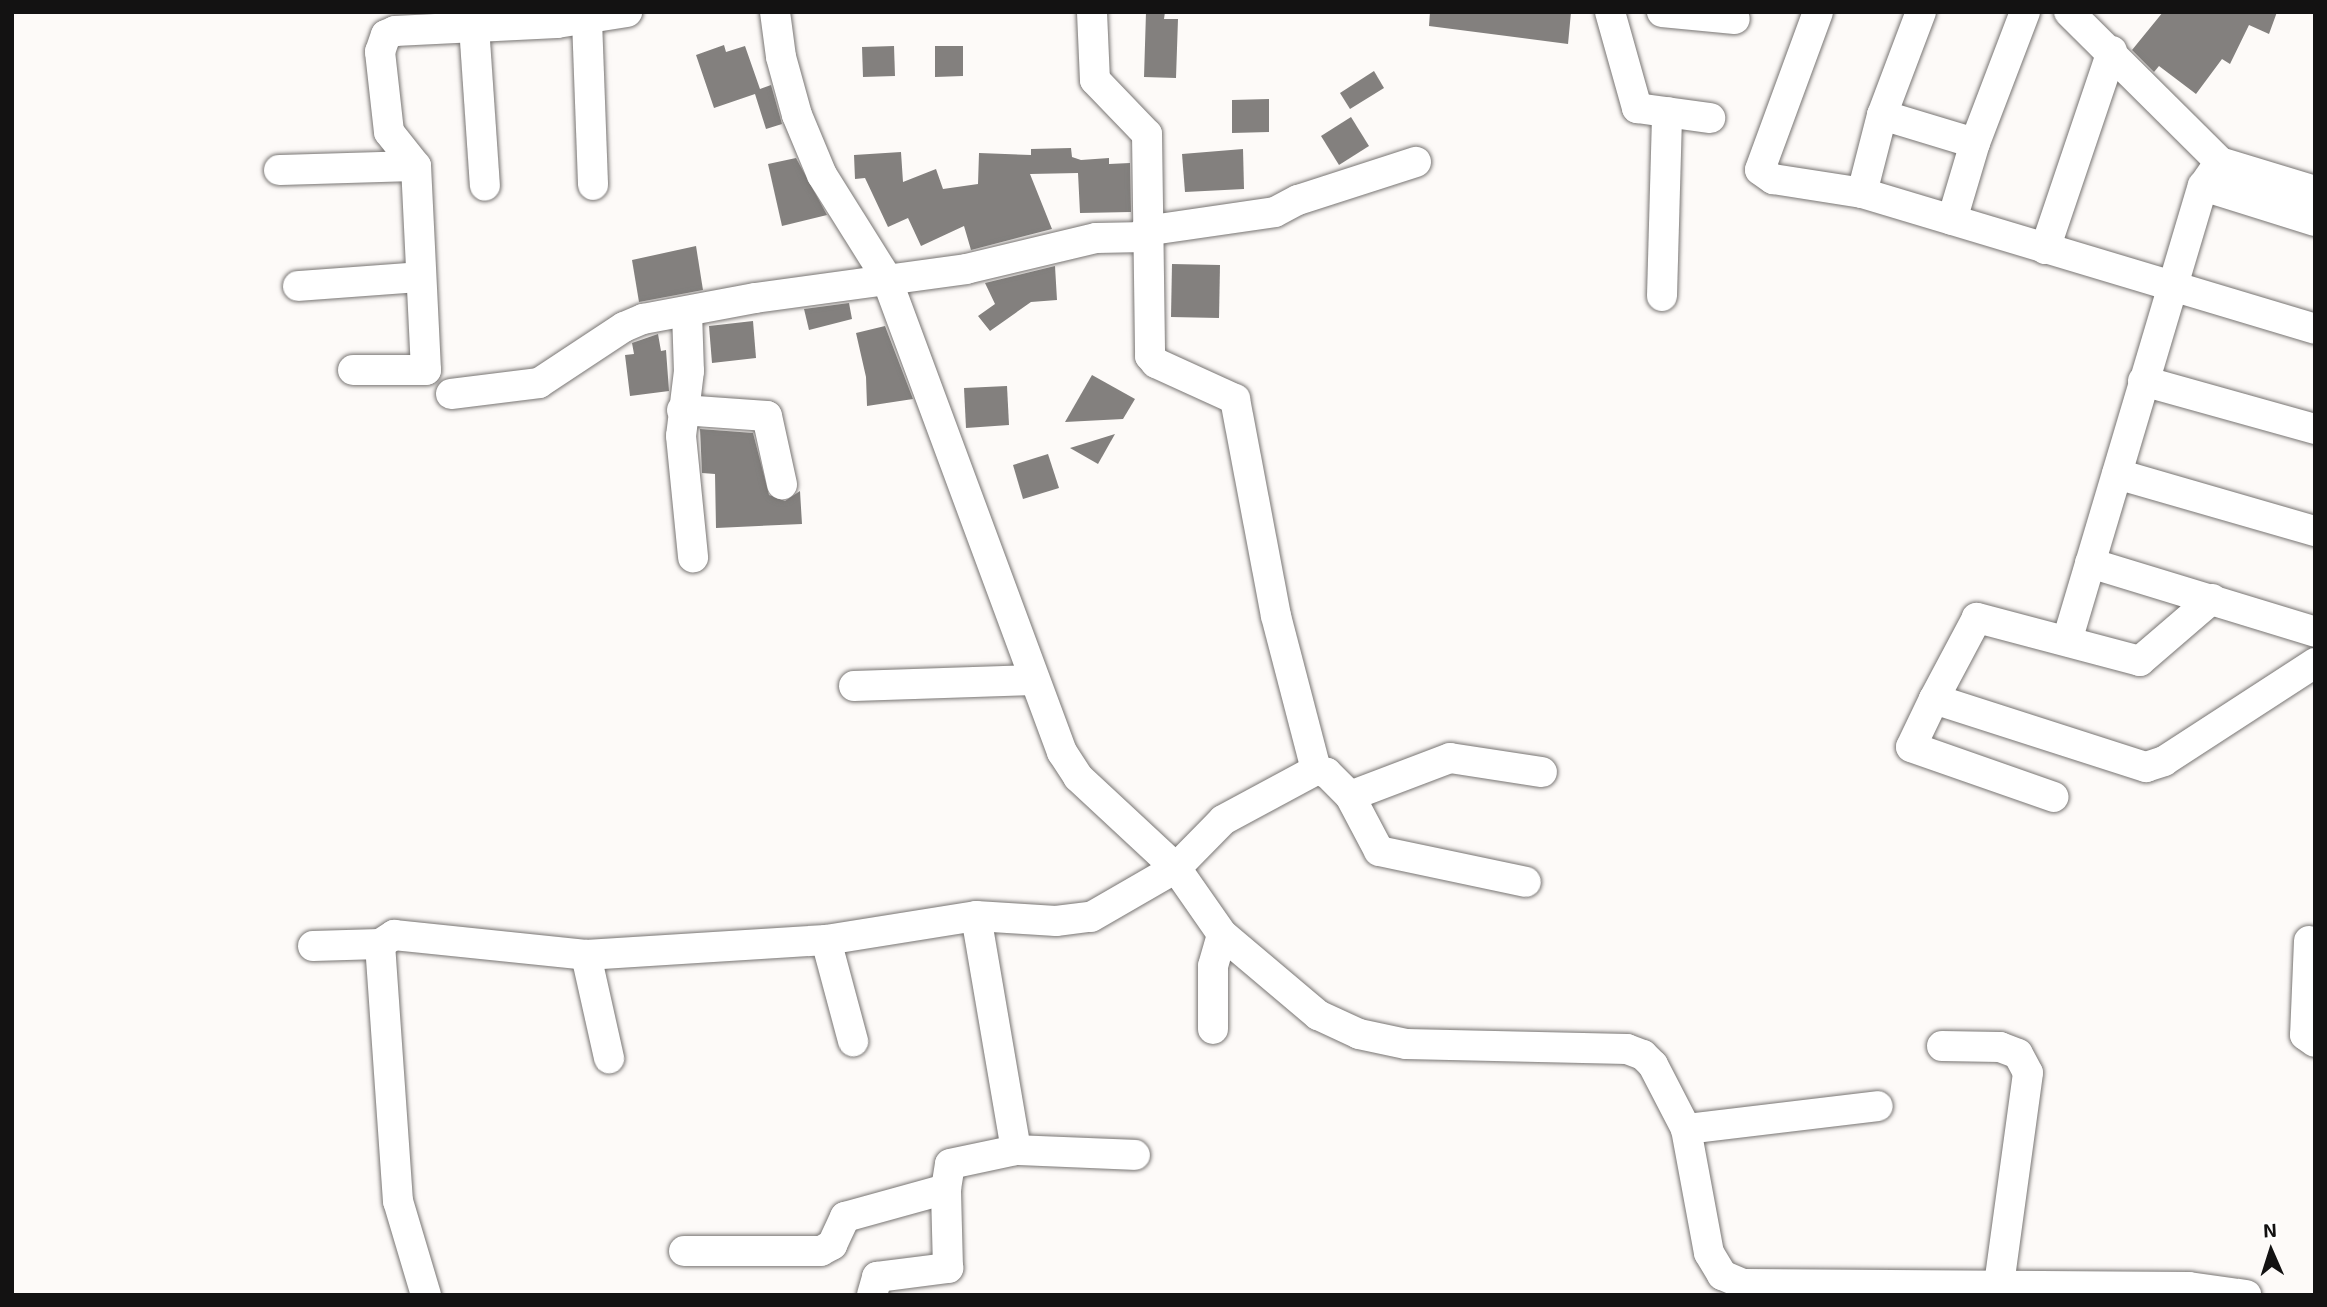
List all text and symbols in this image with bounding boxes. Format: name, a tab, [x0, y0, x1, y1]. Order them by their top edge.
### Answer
north arrow	[2236, 1216, 2306, 1286]
text: N	[2262, 1218, 2277, 1241]

